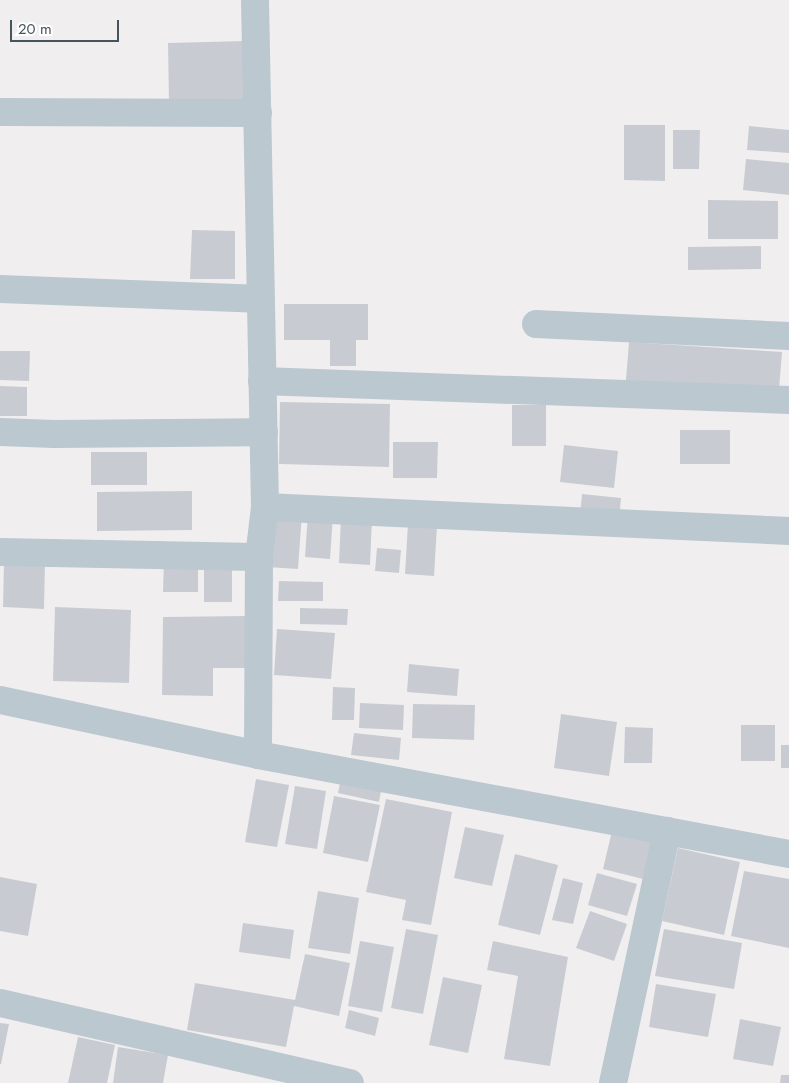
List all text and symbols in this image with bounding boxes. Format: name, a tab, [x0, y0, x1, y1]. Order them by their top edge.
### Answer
scale bar	[12, 10, 121, 42]
text: 20 m	[18, 18, 52, 40]

